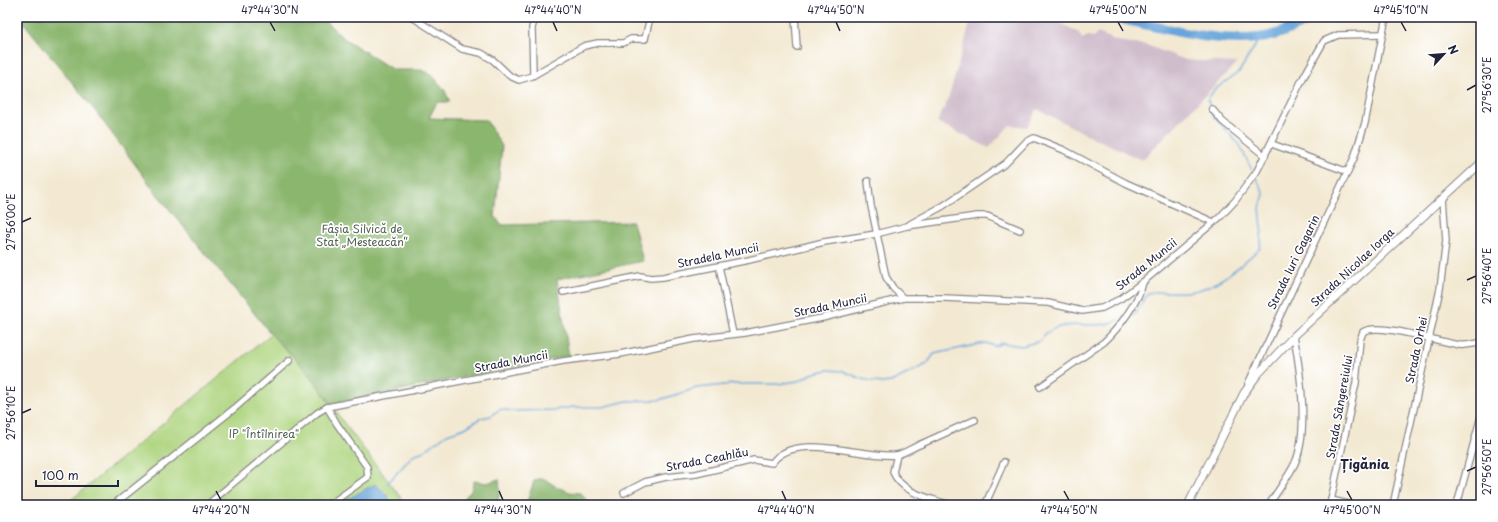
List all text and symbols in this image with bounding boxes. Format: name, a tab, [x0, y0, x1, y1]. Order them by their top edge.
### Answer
text: 47°44'30"N	[241, 2, 299, 17]
text: 47°44'40"N	[524, 2, 582, 17]
text: 47°44'50"N	[808, 2, 865, 17]
text: 47°45'00"N	[1089, 2, 1147, 17]
text: 47°45'10"N	[1374, 2, 1429, 17]
north arrow	[1424, 34, 1464, 74]
text: N	[1444, 42, 1463, 57]
text: 27°56'30"E	[1479, 57, 1494, 113]
text: 27°56'00"E	[3, 193, 18, 251]
street label: Strada Iuri Gagarin	[1263, 212, 1323, 312]
park label: Fâșia Silvică de Stat „Mesteacăn“	[316, 220, 408, 250]
street label: Strada Nicolae Iorga	[1306, 223, 1398, 310]
street label: Strada Muncii	[1112, 234, 1180, 294]
street label: Stradela Muncii	[676, 238, 760, 272]
text: 27°56'40"E	[1479, 248, 1494, 304]
street label: Strada Muncii	[792, 289, 868, 321]
street label: Strada Orhei	[1401, 315, 1431, 385]
street label: Strada Muncii	[473, 346, 549, 376]
street label: Strada Sângereiului	[1321, 354, 1357, 460]
text: 27°56'10"E	[3, 386, 18, 440]
park label: IP "Întîlnirea"	[229, 425, 299, 442]
text: 27°56'50"E	[1479, 439, 1494, 495]
street label: Strada Ceahlău	[664, 443, 750, 475]
district label: Țigănia	[1340, 454, 1390, 473]
scale bar	[36, 462, 118, 488]
text: 100 m	[42, 466, 79, 484]
text: 47°44'20"N	[192, 502, 250, 517]
text: 47°44'30"N	[474, 502, 532, 517]
text: 47°44'40"N	[757, 502, 815, 517]
text: 47°44'50"N	[1041, 502, 1098, 517]
text: 47°45'00"N	[1323, 502, 1381, 517]

